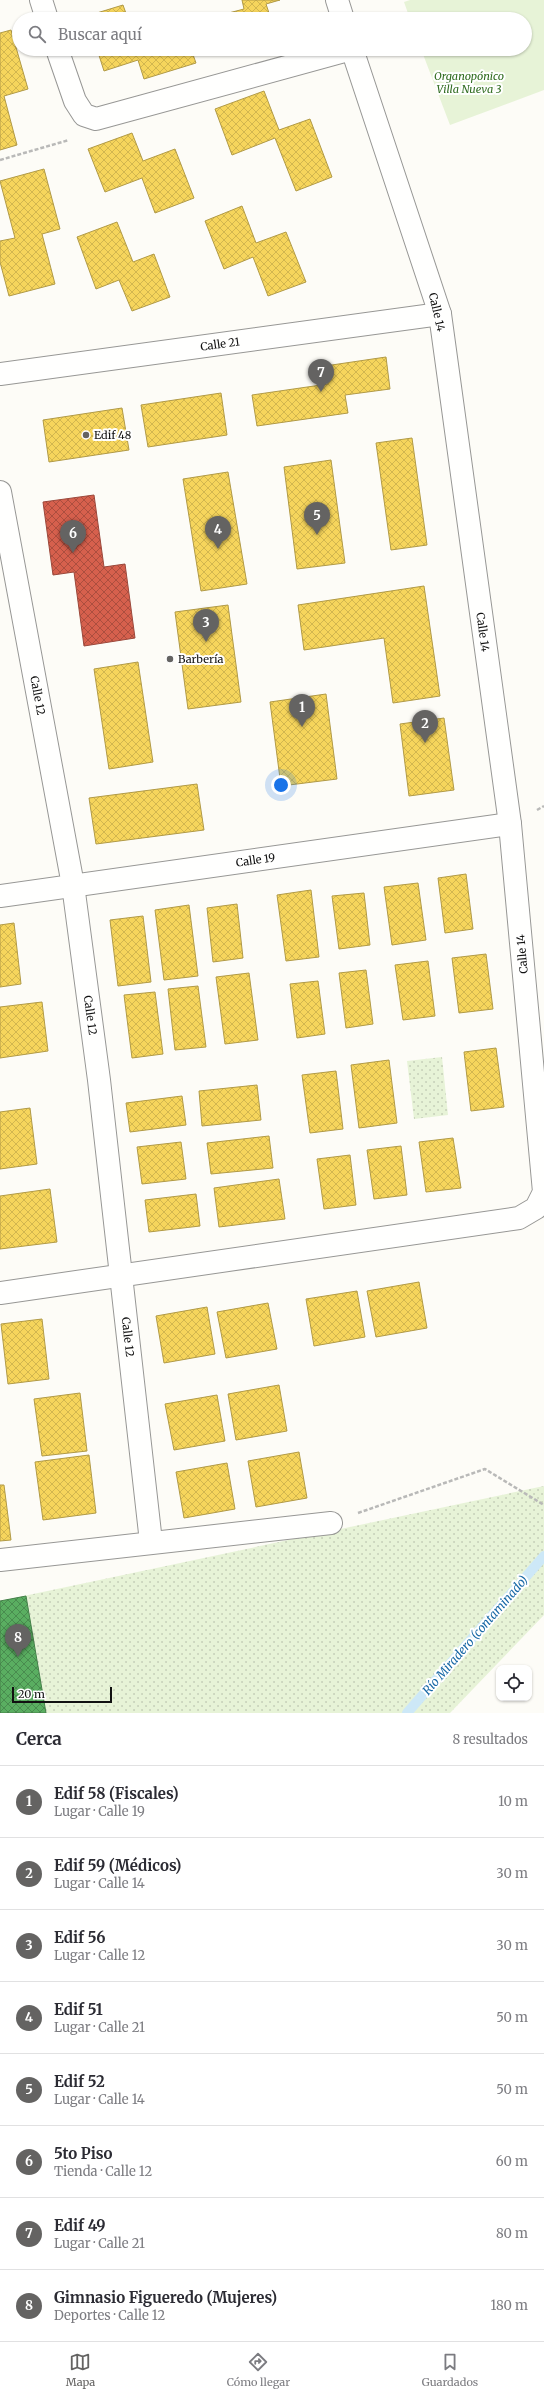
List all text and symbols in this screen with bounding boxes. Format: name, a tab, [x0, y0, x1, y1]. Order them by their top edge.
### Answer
search box	[12, 12, 532, 56]
icon: search	[26, 23, 48, 45]
text: Buscar aquí	[58, 25, 142, 44]
park label: Organopónico Villa Nueva 3	[434, 69, 504, 96]
street label: Calle 14	[426, 291, 448, 333]
street label: Calle 21	[199, 334, 241, 354]
pin: 7	[308, 359, 334, 392]
place label: Edif 48	[94, 428, 132, 442]
marker: Edif 48	[81, 430, 91, 440]
pin: 5	[304, 502, 330, 535]
pin: 4	[205, 516, 231, 549]
pin: 6	[60, 520, 86, 553]
pin: 3	[193, 609, 219, 642]
street label: Calle 14	[473, 611, 493, 653]
place label: Barbería	[178, 652, 223, 666]
marker: Barbería	[165, 654, 175, 664]
street label: Calle 12	[27, 675, 48, 716]
pin: 1	[289, 694, 315, 727]
pin: 2	[412, 710, 438, 743]
your location	[271, 775, 291, 795]
street label: Calle 19	[235, 850, 276, 870]
street label: Calle 14	[513, 933, 531, 974]
street label: Calle 12	[81, 994, 100, 1036]
street label: Calle 12	[119, 1316, 137, 1357]
water label: Río Miradero (contaminado)	[419, 1572, 531, 1698]
pin: 8	[5, 1624, 31, 1657]
map controls	[496, 1665, 532, 1701]
button: locate	[496, 1665, 532, 1701]
scale bar	[12, 1685, 112, 1704]
text: 20 m	[18, 1687, 45, 1701]
text: Cerca	[16, 1728, 62, 1750]
text: 8 resultados	[452, 1731, 528, 1748]
text: Edif 58 (Fiscales)	[54, 1784, 179, 1803]
text: 1	[26, 1793, 32, 1810]
text: 10 m	[498, 1793, 528, 1810]
text: Lugar · Calle 19	[54, 1803, 145, 1820]
text: Edif 59 (Médicos)	[54, 1856, 182, 1875]
text: 2	[25, 1865, 33, 1882]
text: 30 m	[496, 1865, 528, 1882]
text: Lugar · Calle 14	[54, 1875, 145, 1892]
text: Edif 56	[54, 1928, 106, 1947]
text: 3	[25, 1937, 33, 1954]
text: 30 m	[496, 1937, 528, 1954]
text: Lugar · Calle 12	[54, 1947, 145, 1964]
text: Edif 51	[54, 2000, 103, 2019]
text: 4	[25, 2009, 33, 2026]
text: 50 m	[496, 2009, 528, 2026]
text: Lugar · Calle 21	[54, 2019, 145, 2036]
text: Edif 52	[54, 2072, 105, 2091]
text: 5	[25, 2081, 33, 2098]
text: 50 m	[496, 2081, 528, 2098]
text: Lugar · Calle 14	[54, 2091, 145, 2108]
text: 5to Piso	[54, 2144, 112, 2163]
text: 6	[25, 2153, 33, 2170]
text: 60 m	[496, 2153, 528, 2170]
text: Tienda · Calle 12	[54, 2163, 152, 2180]
text: Edif 49	[54, 2216, 106, 2235]
text: 7	[25, 2225, 33, 2242]
text: 80 m	[496, 2225, 528, 2242]
text: Lugar · Calle 21	[54, 2235, 145, 2252]
text: Gimnasio Figueredo (Mujeres)	[54, 2288, 277, 2307]
text: 8	[25, 2297, 33, 2314]
text: 180 m	[490, 2297, 528, 2314]
text: Deportes · Calle 12	[54, 2307, 165, 2324]
tab: Mapa	[66, 2351, 95, 2389]
tab: Cómo llegar	[227, 2351, 290, 2389]
tab: Guardados	[422, 2351, 478, 2389]

